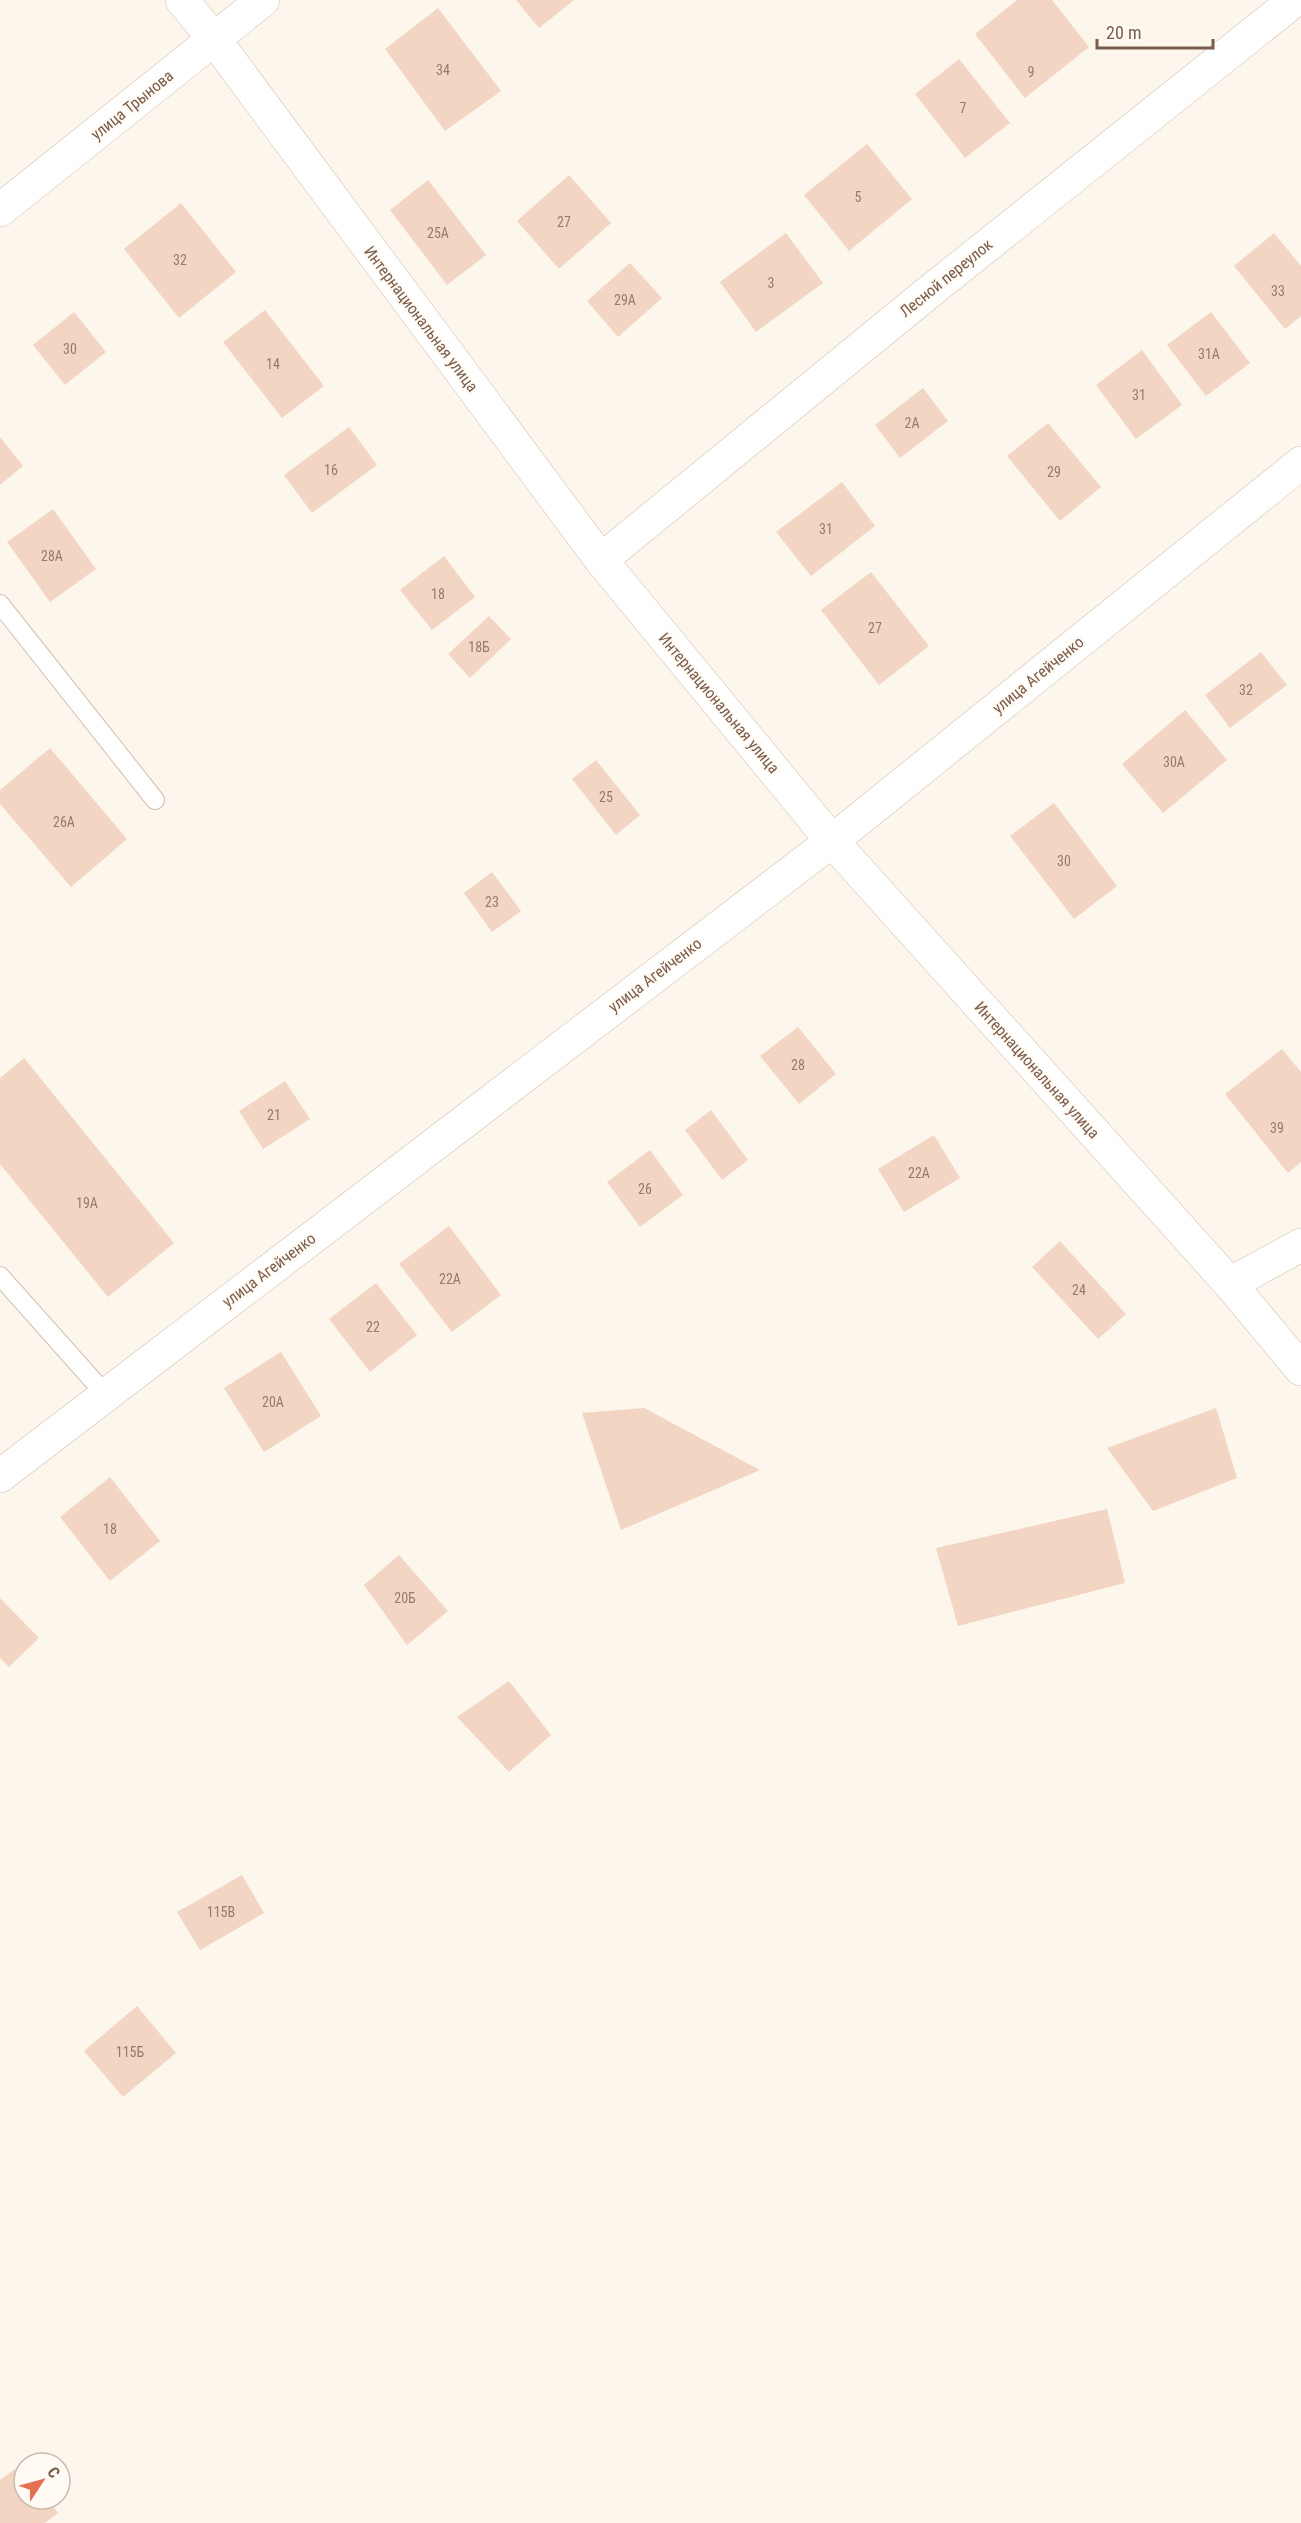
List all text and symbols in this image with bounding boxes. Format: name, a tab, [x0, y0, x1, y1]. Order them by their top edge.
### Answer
scale bar	[1097, 12, 1212, 50]
text: 20 m	[1106, 22, 1141, 43]
house number: 34	[436, 62, 450, 78]
house number: 9	[1028, 64, 1034, 80]
street label: улица Трынова	[87, 66, 177, 144]
house number: 7	[960, 100, 967, 116]
house number: 5	[855, 189, 862, 205]
house number: 27	[557, 214, 571, 230]
house number: 25А	[427, 225, 449, 241]
street label: Лесной переулок	[896, 235, 996, 321]
street label: Интернациональная улица	[360, 242, 482, 396]
house number: 32	[173, 252, 187, 268]
house number: 3	[768, 275, 774, 291]
house number: 33	[1271, 283, 1285, 299]
house number: 29А	[614, 292, 636, 308]
house number: 30	[63, 341, 77, 357]
house number: 31А	[1198, 346, 1220, 362]
house number: 14	[266, 356, 280, 372]
house number: 31	[1132, 387, 1146, 403]
house number: 2А	[905, 415, 919, 431]
house number: 16	[324, 462, 338, 478]
house number: 29	[1047, 464, 1061, 480]
house number: 31	[819, 521, 833, 537]
house number: 28А	[41, 548, 63, 564]
house number: 18	[431, 586, 445, 602]
house number: 27	[868, 620, 882, 636]
street label: Интернациональная улица	[655, 629, 783, 777]
street label: улица Агейченко	[989, 632, 1087, 718]
house number: 18Б	[468, 639, 490, 655]
house number: 32	[1239, 682, 1253, 698]
house number: 30А	[1163, 754, 1185, 770]
house number: 25	[599, 789, 613, 805]
house number: 26А	[53, 814, 75, 830]
house number: 30	[1057, 853, 1071, 869]
house number: 23	[485, 894, 499, 910]
street label: улица Агейченко	[605, 934, 705, 1016]
street label: Интернациональная улица	[971, 998, 1103, 1142]
house number: 28	[791, 1057, 805, 1073]
house number: 21	[267, 1107, 281, 1123]
house number: 39	[1270, 1120, 1284, 1136]
house number: 22А	[908, 1165, 930, 1181]
house number: 26	[638, 1181, 652, 1197]
house number: 19А	[76, 1195, 98, 1211]
street label: улица Агейченко	[219, 1229, 319, 1311]
house number: 22А	[439, 1271, 461, 1287]
house number: 24	[1072, 1282, 1086, 1298]
house number: 22	[366, 1319, 380, 1335]
house number: 20А	[262, 1394, 284, 1410]
house number: 18	[103, 1521, 117, 1537]
house number: 20Б	[394, 1590, 416, 1606]
house number: 115В	[207, 1904, 235, 1920]
house number: 115Б	[116, 2044, 145, 2060]
north arrow	[12, 2451, 72, 2511]
text: С	[43, 2463, 64, 2482]

